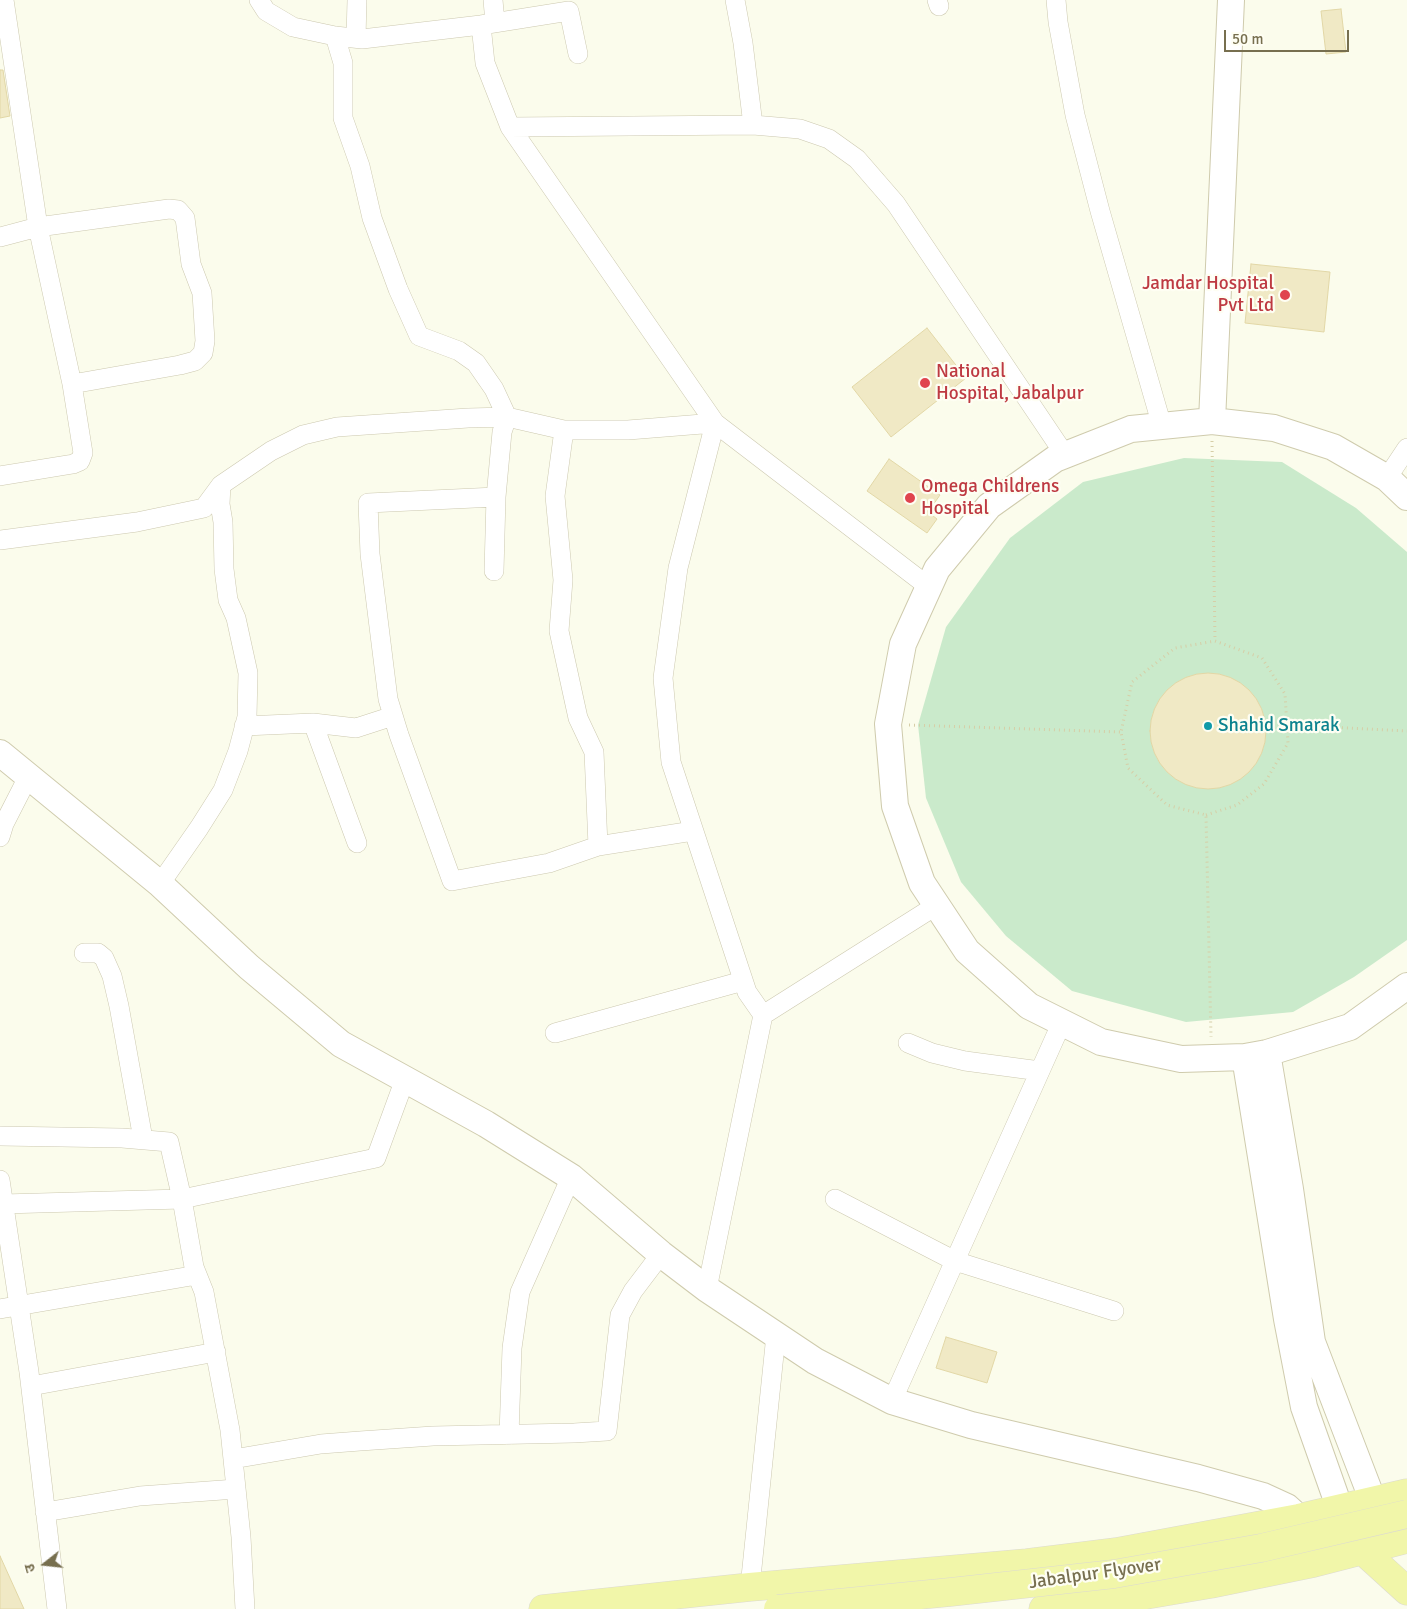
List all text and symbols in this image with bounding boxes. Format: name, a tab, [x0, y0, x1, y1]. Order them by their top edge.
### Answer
scale bar	[1227, 20, 1352, 52]
text: 50 m	[1232, 30, 1263, 48]
place label: Jamdar Hospital Pvt Ltd	[1142, 273, 1274, 317]
marker: Jamdar Hospital Pvt Ltd	[1278, 288, 1292, 302]
place label: National Hospital, Jabalpur	[936, 361, 1084, 405]
marker: National Hospital, Jabalpur	[918, 376, 932, 390]
place label: Omega Childrens Hospital	[921, 476, 1059, 520]
marker: Omega Childrens Hospital	[903, 491, 917, 505]
place label: Shahid Smarak	[1218, 715, 1340, 737]
marker: Shahid Smarak	[1202, 720, 1214, 732]
north arrow	[20, 1539, 70, 1589]
street label: Jabalpur Flyover	[1028, 1553, 1162, 1595]
text: उ	[21, 1562, 39, 1575]

